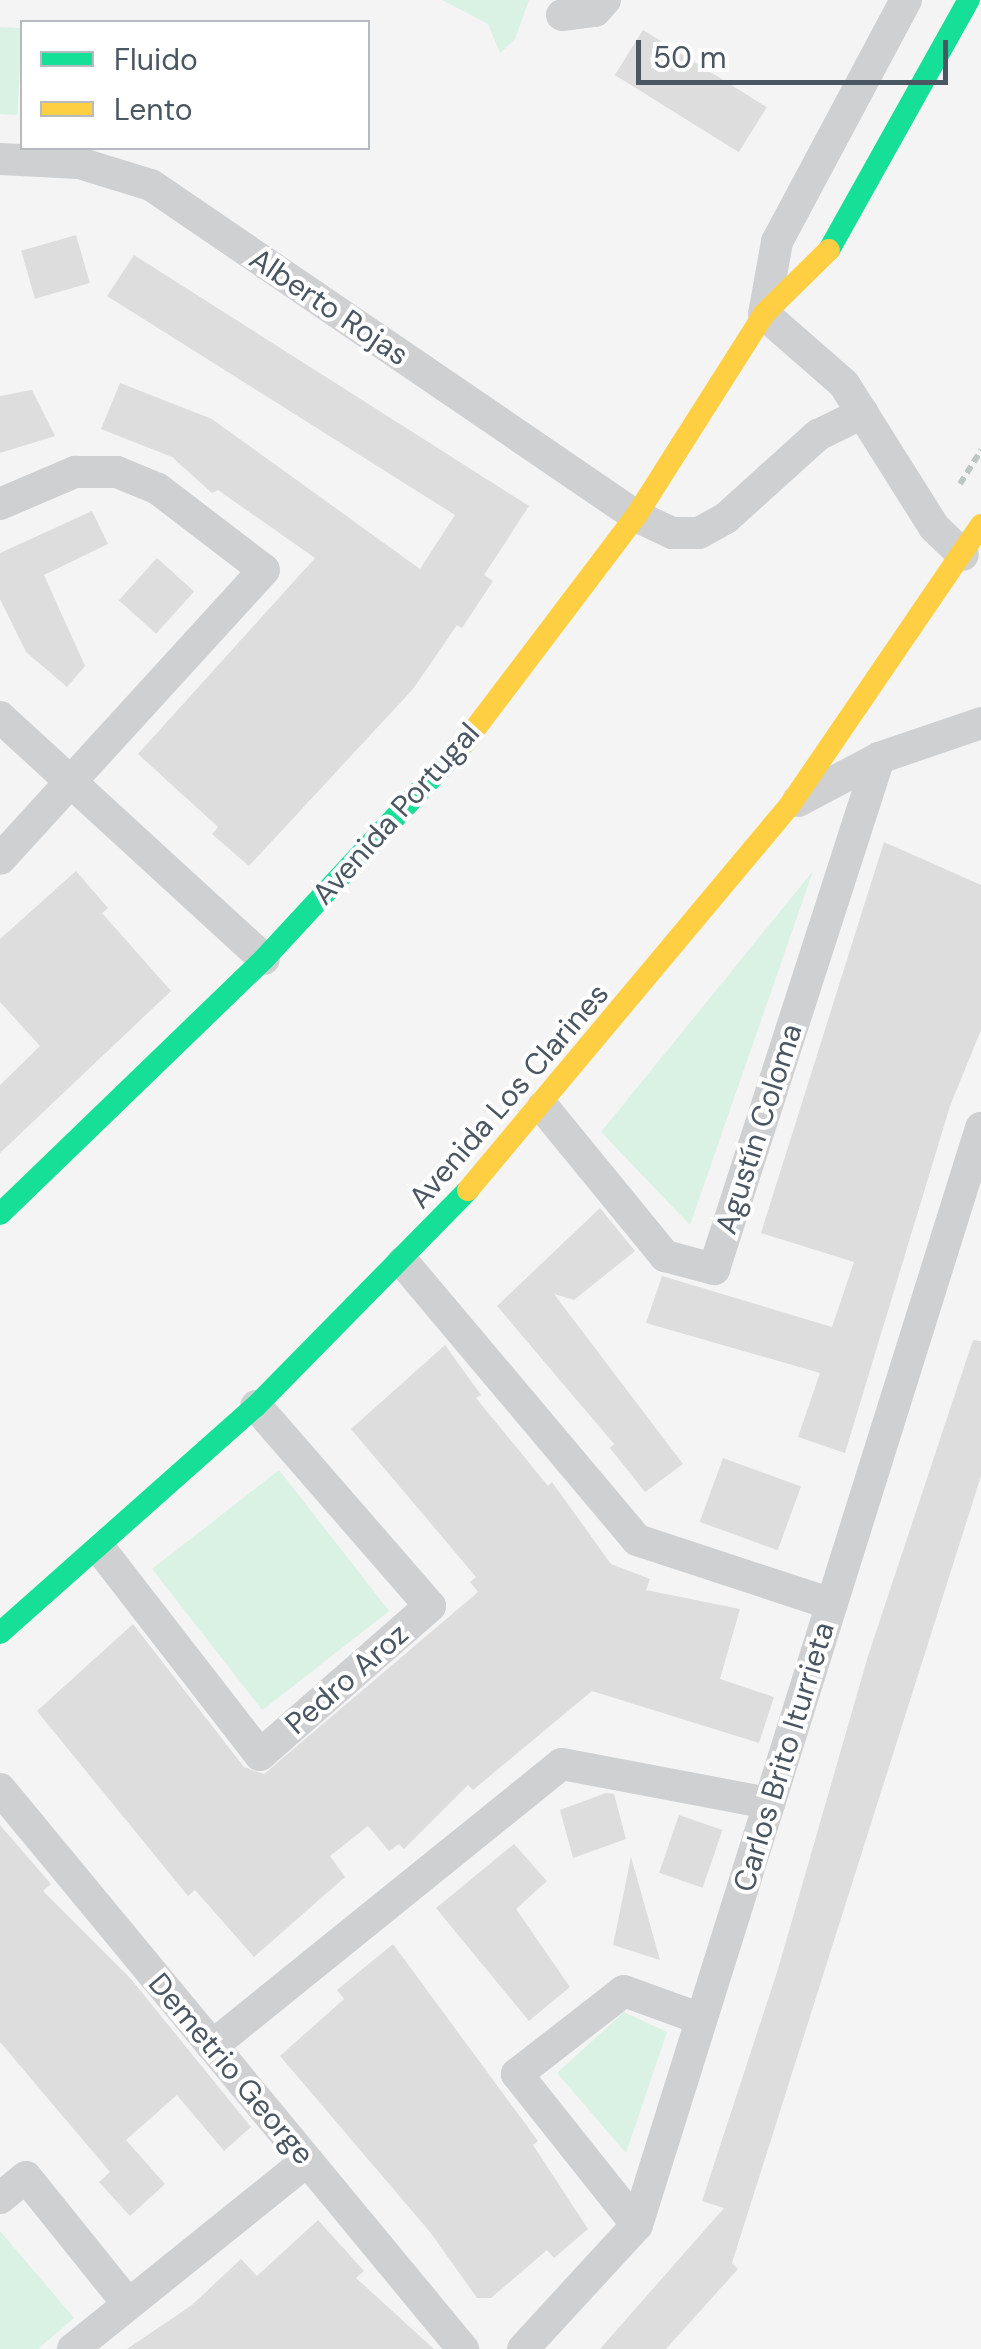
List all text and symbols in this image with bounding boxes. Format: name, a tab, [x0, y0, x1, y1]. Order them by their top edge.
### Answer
legend	[20, 20, 370, 150]
scale bar	[641, 20, 954, 82]
text: 50 m	[653, 38, 727, 77]
text: Fluido	[114, 40, 198, 79]
text: Lento	[114, 90, 193, 129]
street label: Alberto Rojas	[243, 241, 415, 373]
street label: Avenida Portugal	[305, 716, 487, 912]
street label: Avenida Los Clarines	[402, 976, 616, 1216]
street label: Agustín Coloma	[708, 1019, 810, 1239]
street label: Pedro Aroz	[278, 1616, 416, 1742]
street label: Carlos Brito Iturrieta	[726, 1618, 842, 1896]
street label: Demetrio George	[141, 1966, 321, 2172]

